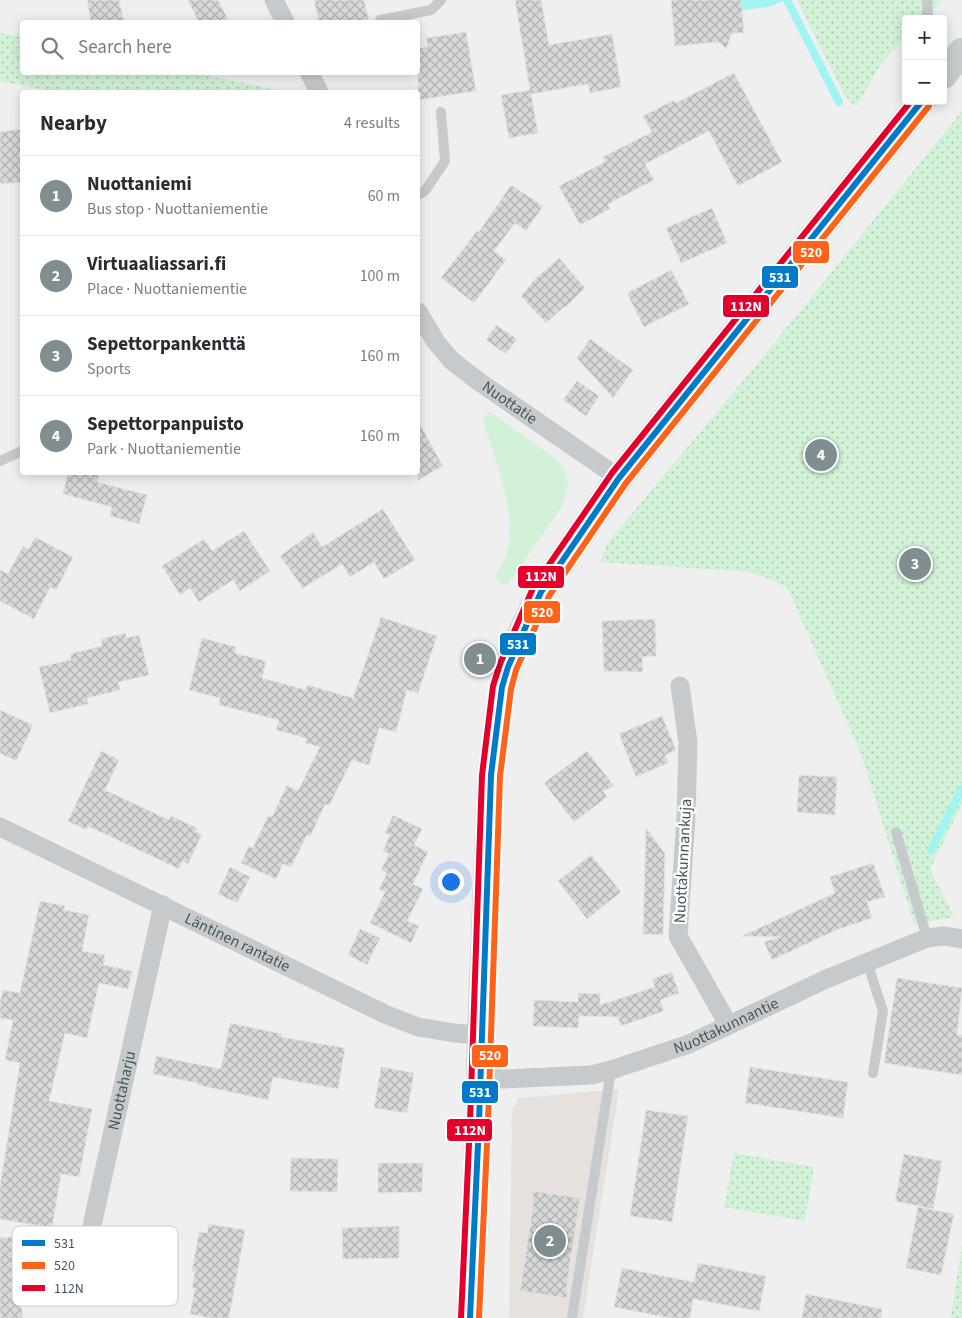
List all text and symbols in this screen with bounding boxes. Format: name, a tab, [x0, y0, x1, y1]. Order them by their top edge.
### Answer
map controls	[902, 15, 947, 105]
button: +	[902, 15, 947, 60]
search box	[20, 20, 420, 75]
icon: search	[38, 34, 66, 62]
text: Search here	[78, 34, 172, 61]
button: −	[902, 60, 947, 105]
text: Nearby	[40, 108, 107, 138]
text: 4 results	[344, 112, 400, 134]
text: Nuottaniemi	[87, 171, 192, 198]
text: 1	[52, 185, 60, 207]
text: 60 m	[368, 185, 400, 207]
text: Bus stop · Nuottaniementie	[87, 198, 268, 220]
line badge: 520	[792, 240, 830, 264]
text: 520	[800, 243, 822, 263]
text: Virtuaaliassari.fi	[87, 251, 226, 278]
text: 2	[52, 265, 60, 287]
text: 100 m	[360, 265, 400, 287]
line badge: 531	[761, 265, 799, 289]
text: 531	[769, 268, 791, 288]
text: Place · Nuottaniementie	[87, 278, 247, 300]
line badge: 112N	[722, 294, 770, 318]
text: 112N	[730, 297, 762, 317]
text: Sepettorpankenttä	[87, 331, 246, 358]
text: 3	[52, 345, 60, 367]
text: 160 m	[360, 345, 400, 367]
text: Sports	[87, 358, 131, 380]
street label: Nuottatie	[478, 376, 542, 430]
text: Sepettorpanpuisto	[87, 411, 244, 438]
text: 4	[52, 425, 60, 447]
text: 160 m	[360, 425, 400, 447]
pin: 4	[805, 436, 837, 474]
text: Park · Nuottaniementie	[87, 438, 241, 460]
pin: 3	[899, 545, 931, 583]
line badge: 112N	[517, 565, 565, 589]
text: 112N	[525, 567, 557, 587]
line badge: 520	[523, 600, 561, 624]
text: 520	[531, 603, 553, 623]
line badge: 531	[499, 632, 537, 656]
text: 531	[507, 635, 529, 655]
pin: 1	[464, 640, 496, 678]
street label: Nuottakunnankuja	[669, 798, 697, 924]
your location	[438, 869, 464, 895]
street label: Läntinen rantatie	[181, 907, 294, 977]
street label: Nuottakunnantie	[670, 992, 782, 1059]
line badge: 520	[471, 1044, 509, 1068]
text: 520	[479, 1046, 501, 1066]
street label: Nuottaharju	[102, 1049, 141, 1132]
line badge: 531	[461, 1080, 499, 1104]
text: 531	[469, 1083, 491, 1103]
line badge: 112N	[446, 1118, 493, 1142]
text: 112N	[454, 1121, 486, 1141]
pin: 2	[534, 1222, 566, 1260]
legend	[12, 1226, 178, 1306]
text: 531	[54, 1234, 75, 1254]
text: 520	[54, 1256, 75, 1276]
text: 112N	[54, 1279, 84, 1299]

